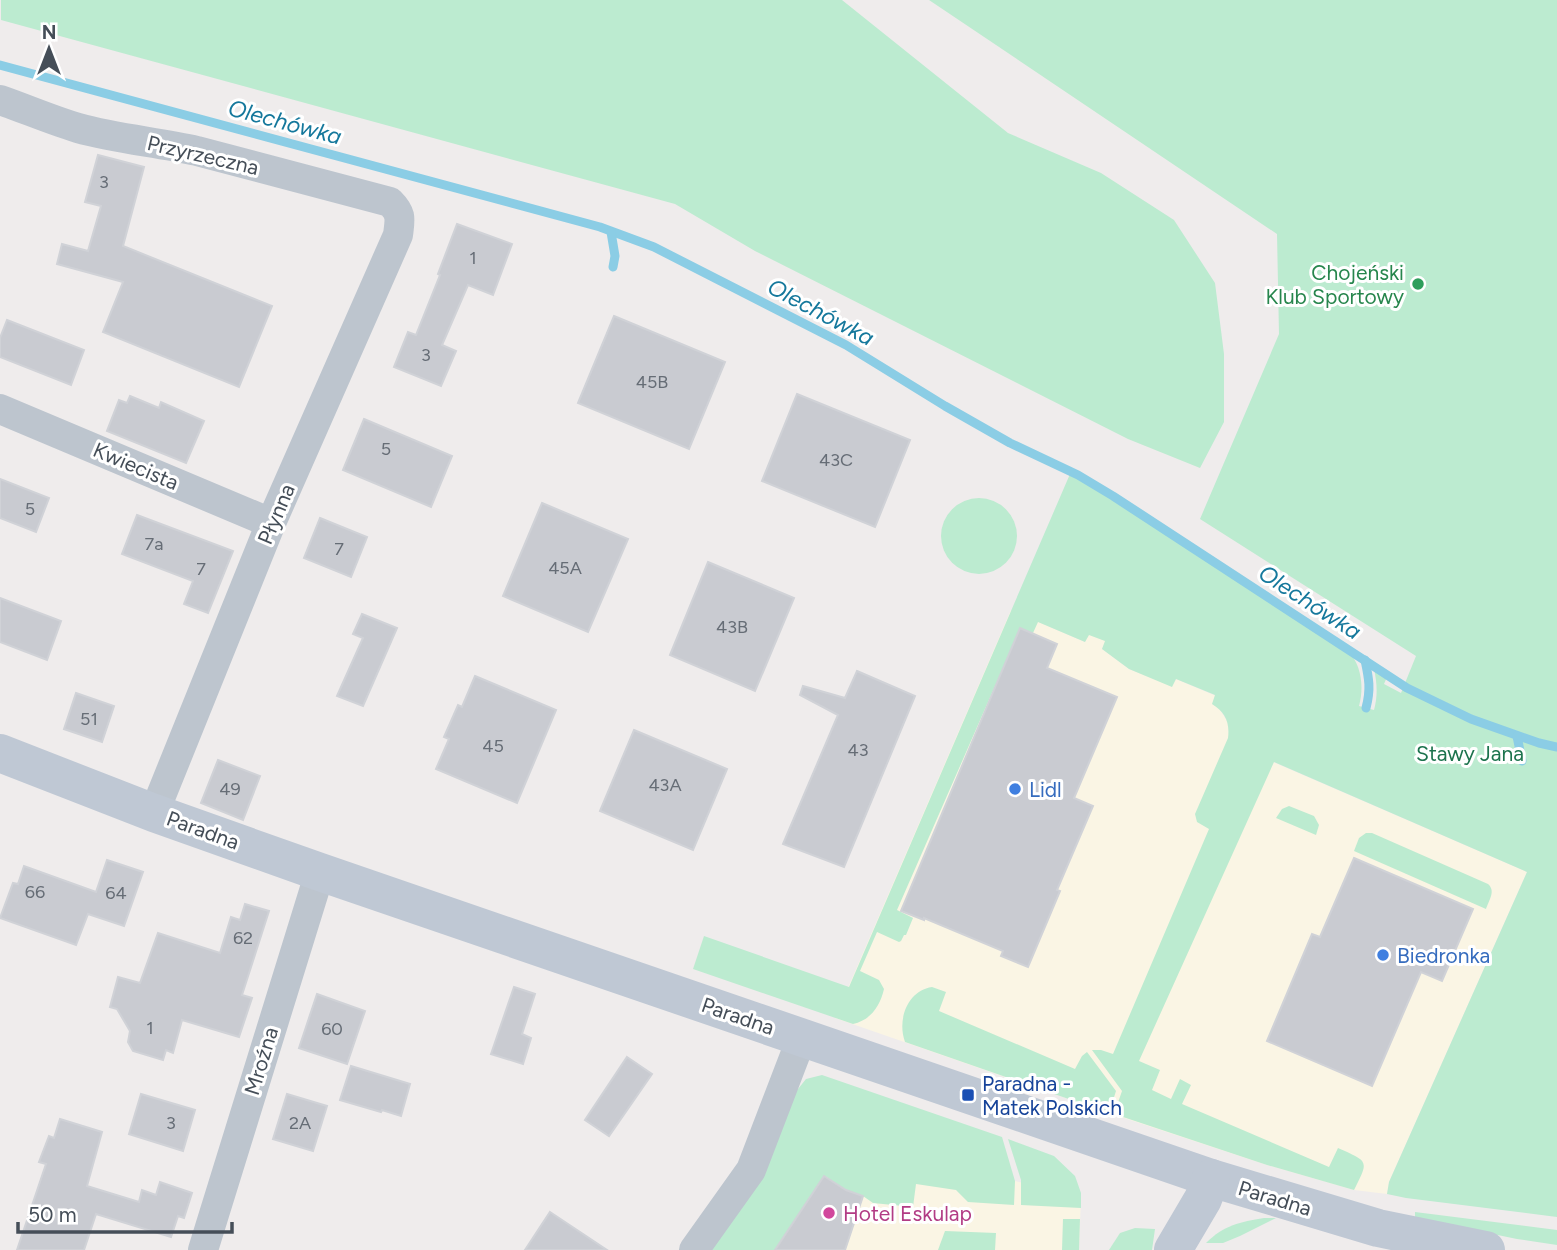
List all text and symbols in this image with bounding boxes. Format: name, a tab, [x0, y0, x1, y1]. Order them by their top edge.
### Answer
north arrow	[14, 14, 84, 84]
text: N	[42, 21, 56, 44]
water label: Olechówka	[225, 93, 345, 151]
street label: Przyrzeczna	[145, 130, 261, 180]
house number: 3	[99, 171, 109, 193]
house number: 1	[469, 247, 477, 269]
place label: Chojeński Klub Sportowy	[1265, 260, 1404, 309]
water label: Olechówka	[763, 272, 879, 352]
marker: Chojeński Klub Sportowy	[1410, 276, 1426, 292]
house number: 3	[421, 344, 431, 366]
house number: 45B	[636, 371, 668, 393]
street label: Kwiecista	[90, 437, 182, 495]
house number: 5	[381, 438, 391, 460]
house number: 43C	[819, 449, 853, 471]
street label: Płynna	[252, 480, 300, 548]
house number: 5	[25, 498, 35, 520]
house number: 7a	[145, 533, 163, 555]
house number: 7	[334, 538, 344, 560]
house number: 45A	[548, 557, 582, 579]
house number: 7	[196, 558, 206, 580]
water label: Olechówka	[1254, 559, 1366, 645]
house number: 43B	[716, 616, 748, 638]
house number: 51	[80, 708, 98, 730]
house number: 45	[482, 735, 504, 757]
house number: 43	[848, 739, 868, 761]
park label: Stawy Jana	[1416, 741, 1524, 766]
house number: 43A	[648, 774, 682, 796]
place label: Lidl	[1029, 777, 1062, 802]
house number: 49	[219, 778, 241, 800]
marker: Lidl	[1007, 781, 1023, 797]
street label: Paradna	[163, 805, 243, 855]
house number: 66	[25, 881, 45, 903]
house number: 64	[105, 882, 127, 904]
house number: 62	[233, 927, 253, 949]
place label: Biedronka	[1397, 943, 1490, 968]
marker: Biedronka	[1375, 947, 1391, 963]
street label: Paradna	[698, 992, 778, 1040]
house number: 1	[146, 1017, 154, 1039]
house number: 60	[321, 1018, 343, 1040]
street label: Mroźna	[239, 1024, 283, 1098]
place label: Paradna - Matek Polskich	[982, 1071, 1122, 1120]
marker: Paradna - Matek Polskich	[960, 1087, 976, 1103]
house number: 3	[166, 1112, 176, 1134]
house number: 2A	[289, 1112, 311, 1134]
street label: Paradna	[1235, 1175, 1315, 1221]
scale bar	[18, 1190, 231, 1234]
place label: Hotel Eskulap	[843, 1201, 972, 1226]
text: 50 m	[28, 1202, 77, 1227]
marker: Hotel Eskulap	[821, 1205, 837, 1221]

